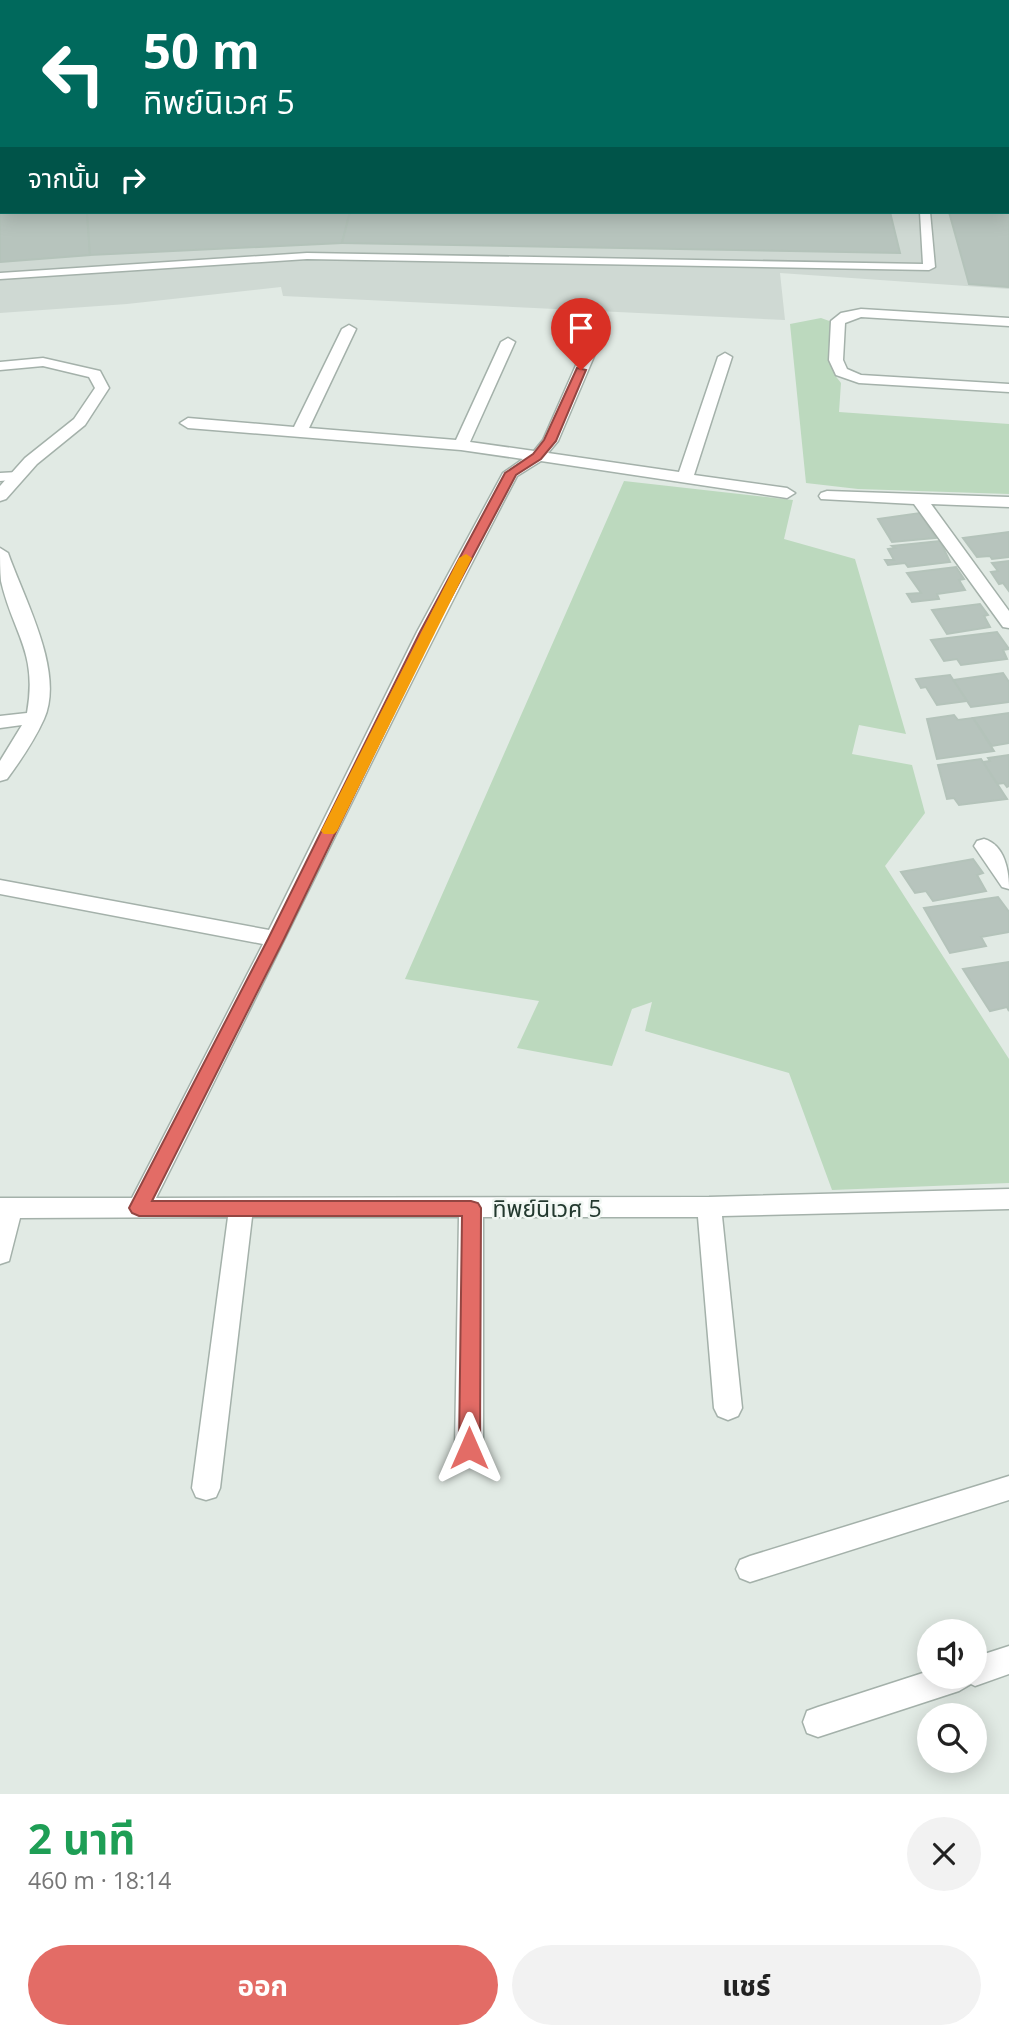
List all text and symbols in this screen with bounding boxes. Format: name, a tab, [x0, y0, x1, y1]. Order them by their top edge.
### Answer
text: 50 m	[143, 17, 260, 83]
icon: left	[28, 28, 119, 119]
text: ทิพย์นิเวศ 5	[143, 80, 295, 123]
text: จากนั้น	[28, 160, 100, 196]
icon: right	[114, 161, 152, 199]
pin	[551, 298, 611, 370]
icon: arrive	[562, 309, 600, 347]
street label: ทิพย์นิเวศ 5	[492, 1192, 602, 1224]
position arrow	[432, 1411, 506, 1485]
map controls	[917, 1619, 987, 1773]
button: sound	[917, 1619, 987, 1689]
button: search	[917, 1703, 987, 1773]
text: 2 นาที	[28, 1809, 135, 1866]
button: close	[907, 1817, 981, 1891]
text: 460 m · 18:14	[28, 1864, 171, 1896]
button: ออก	[28, 1945, 498, 2025]
button: แชร์	[512, 1945, 981, 2025]

